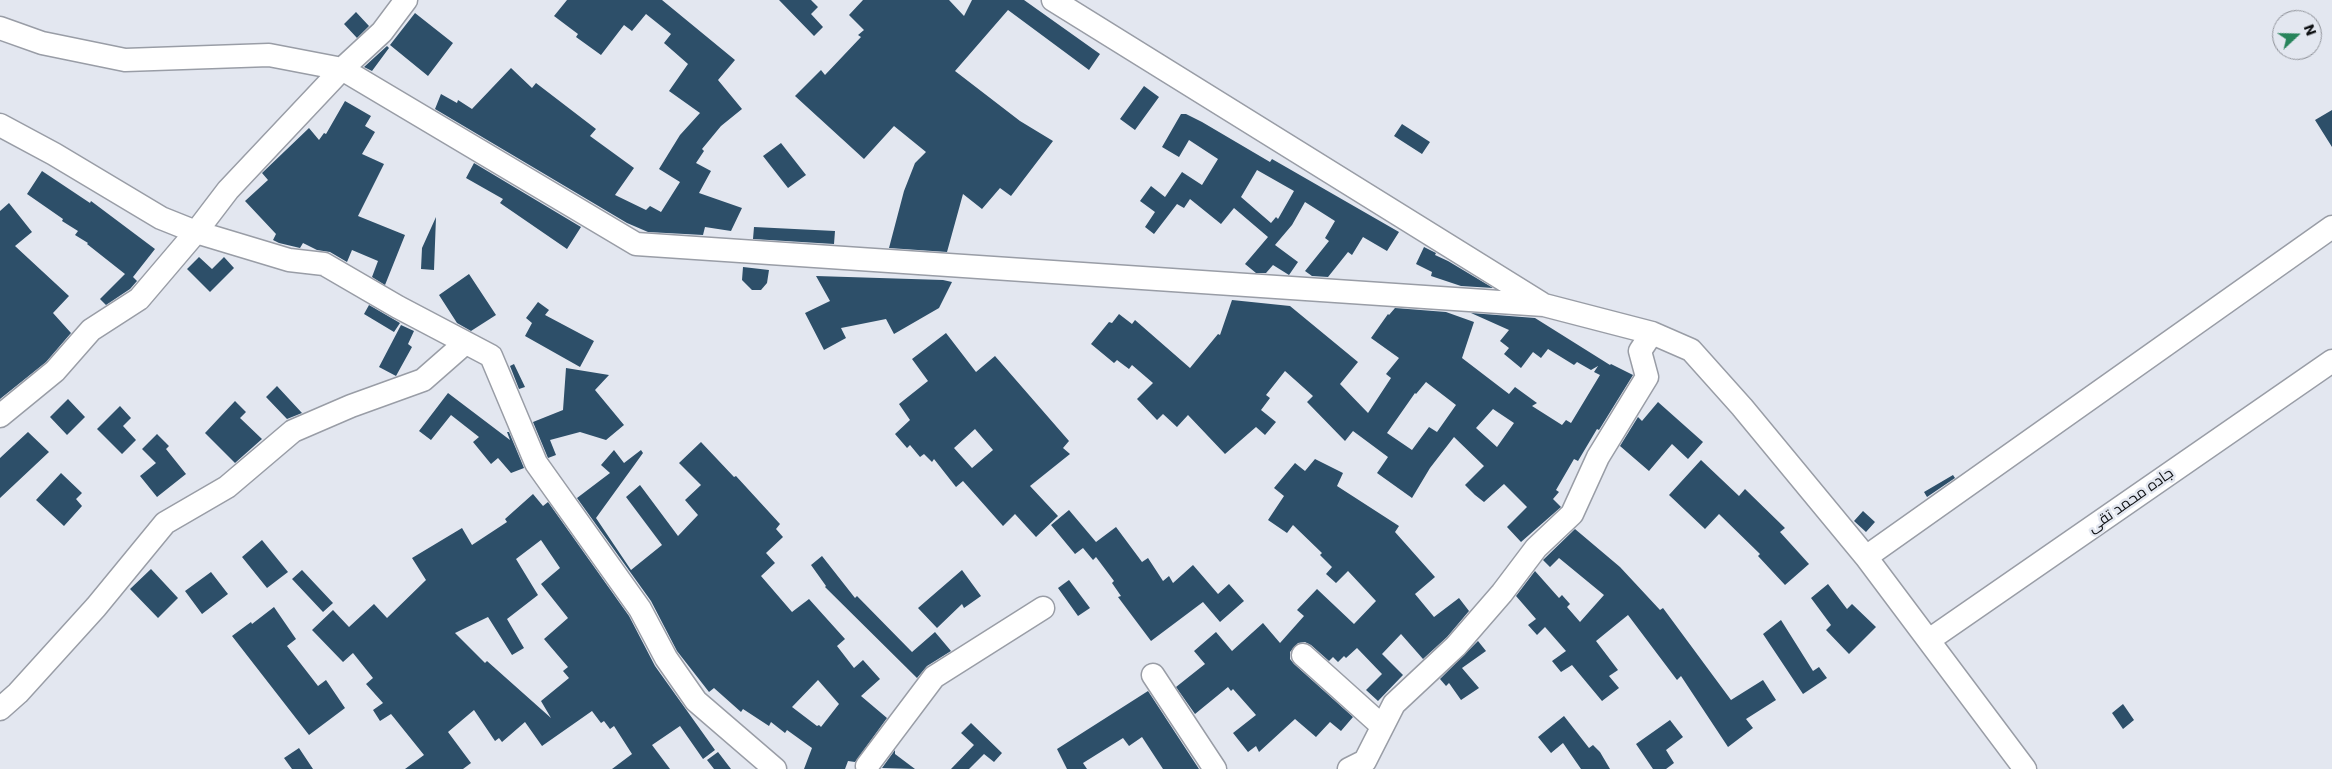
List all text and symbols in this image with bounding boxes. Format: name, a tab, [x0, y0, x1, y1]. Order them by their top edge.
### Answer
north arrow	[2272, 10, 2322, 60]
text: N	[2299, 21, 2321, 38]
street label: جاده محمد تقی	[2085, 465, 2177, 537]

